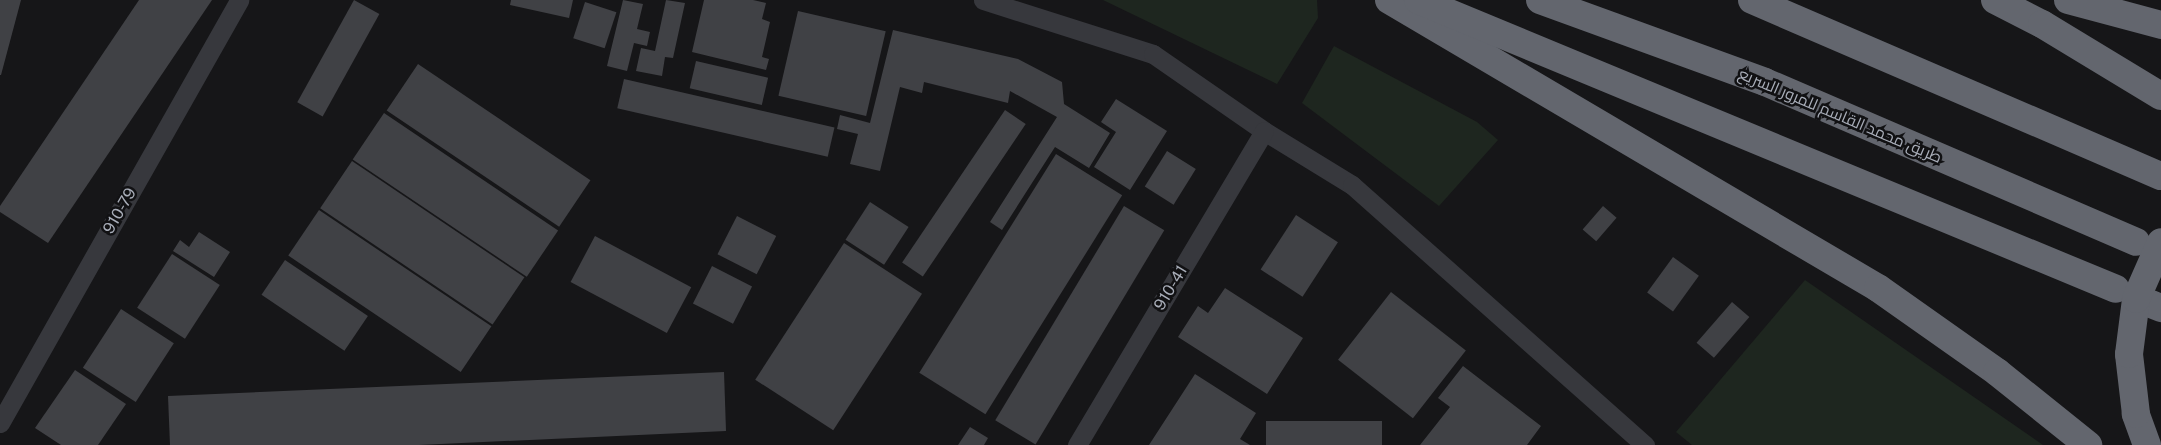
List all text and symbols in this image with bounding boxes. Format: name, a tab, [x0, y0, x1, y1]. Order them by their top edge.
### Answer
street label: طريق محمد القاسم للمرور السريع	[1735, 64, 1945, 168]
street label: 910-79	[99, 185, 141, 237]
street label: 910-41	[1150, 262, 1192, 314]

